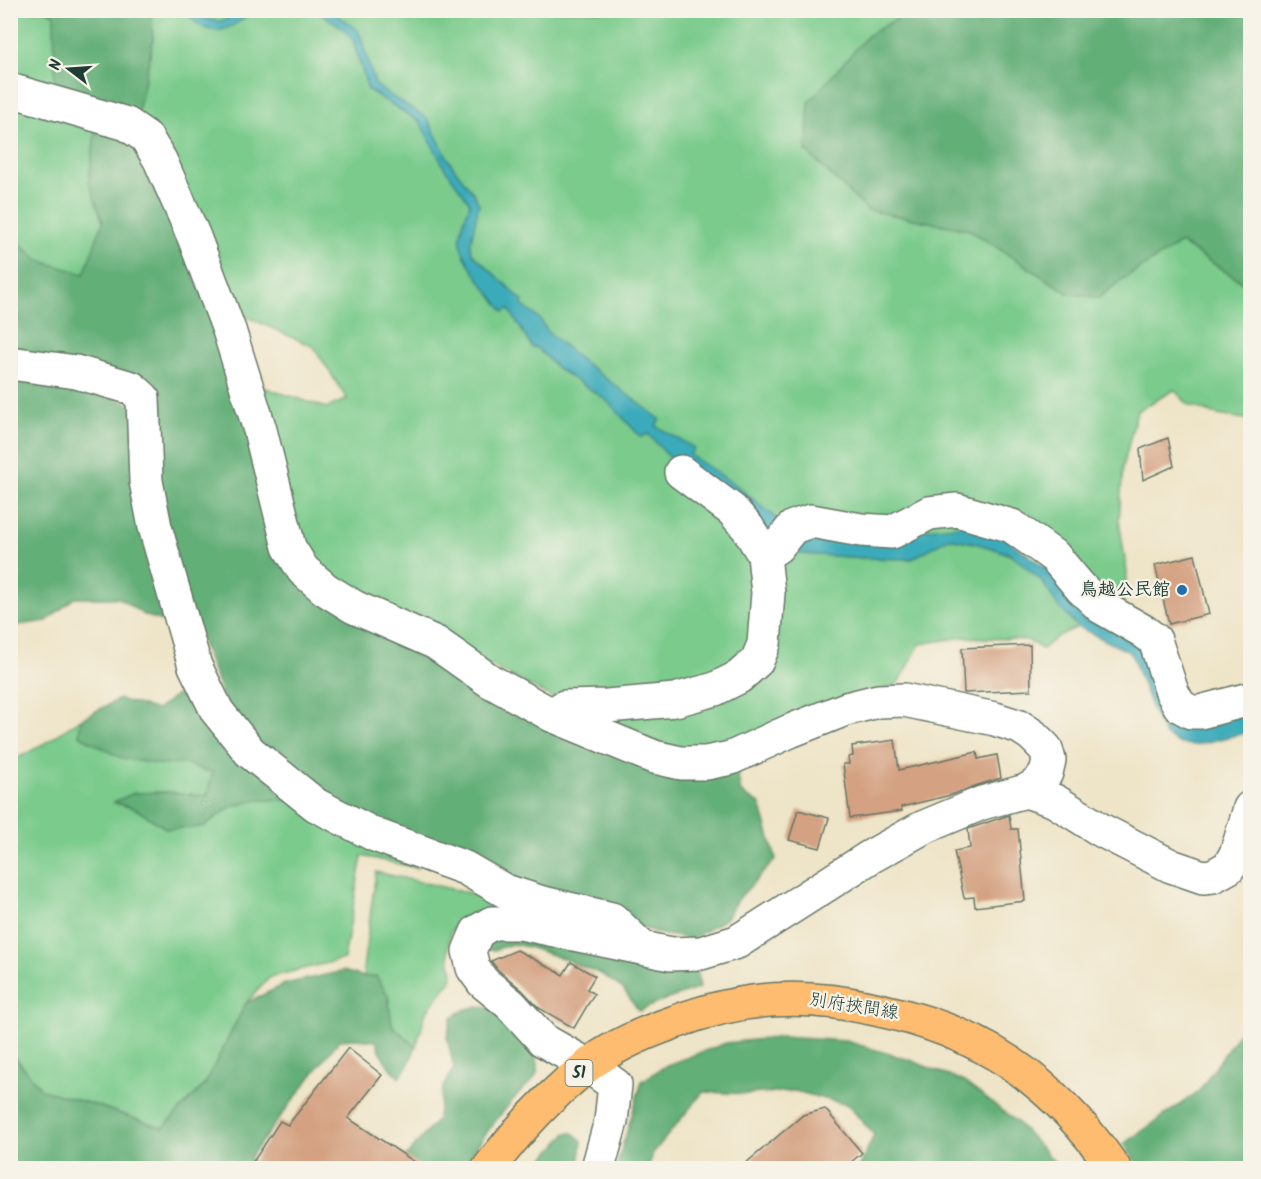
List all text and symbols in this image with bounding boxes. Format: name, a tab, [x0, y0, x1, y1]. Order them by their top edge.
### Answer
north arrow	[39, 39, 99, 99]
text: N	[43, 57, 70, 74]
place label: 鳥越公民館	[1080, 576, 1170, 605]
marker: 鳥越公民館	[1175, 583, 1189, 597]
street label: 別府挾間線	[807, 986, 901, 1028]
road number: 51	[566, 1060, 592, 1086]

